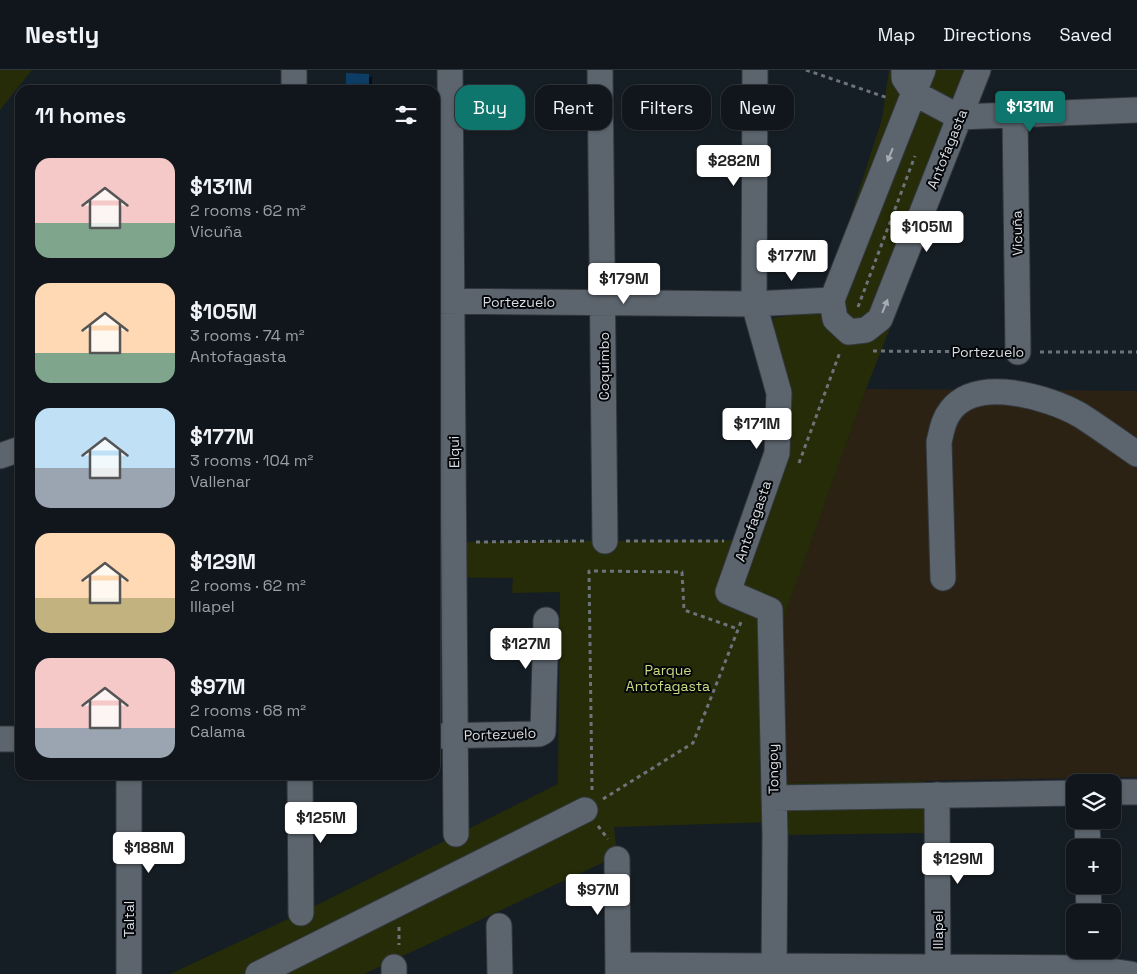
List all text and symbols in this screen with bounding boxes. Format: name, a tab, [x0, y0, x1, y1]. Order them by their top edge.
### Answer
text: Nestly	[25, 19, 99, 50]
text: Map	[878, 23, 915, 46]
text: Directions	[943, 23, 1032, 46]
text: Saved	[1060, 23, 1112, 46]
chip: Buy	[455, 85, 525, 130]
chip: Rent	[535, 85, 612, 130]
chip: Filters	[622, 85, 711, 130]
chip: New	[721, 85, 794, 130]
pin: $131M	[995, 90, 1065, 133]
text: $131M	[1006, 96, 1054, 117]
icon: filters	[392, 101, 420, 129]
text: 11 homes	[35, 102, 126, 129]
street label: Antofagasta	[923, 107, 971, 191]
pin: $282M	[699, 144, 769, 187]
one-way arrow	[886, 147, 893, 162]
text: $282M	[708, 150, 760, 171]
text: $131M	[190, 173, 253, 200]
icon: home	[75, 178, 135, 238]
text: 2 rooms · 62 m²	[190, 200, 306, 221]
pin: $105M	[892, 210, 962, 253]
street label: Vicuña	[1008, 210, 1026, 256]
text: $105M	[901, 216, 953, 237]
text: Vicuña	[190, 221, 242, 242]
pin: $177M	[757, 240, 827, 282]
text: $177M	[768, 245, 816, 266]
pin: $179M	[589, 262, 659, 305]
text: $179M	[599, 268, 649, 289]
street label: Portezuelo	[483, 293, 555, 311]
text: $105M	[190, 298, 257, 325]
one-way arrow	[881, 298, 889, 313]
icon: home	[75, 303, 135, 363]
text: 3 rooms · 74 m²	[190, 325, 305, 346]
street label: Coquimbo	[595, 332, 613, 400]
street label: Portezuelo	[952, 343, 1024, 361]
text: Antofagasta	[190, 346, 286, 367]
pin: $171M	[722, 408, 792, 450]
text: $171M	[734, 413, 780, 434]
text: $177M	[190, 423, 254, 450]
icon: home	[75, 428, 135, 488]
street label: Elqui	[445, 436, 463, 468]
text: 3 rooms · 104 m²	[190, 450, 313, 471]
text: Vallenar	[190, 471, 251, 492]
street label: Antofagasta	[731, 478, 775, 564]
text: $129M	[190, 548, 256, 575]
icon: home	[75, 553, 135, 613]
text: 2 rooms · 62 m²	[190, 575, 306, 596]
text: Illapel	[190, 596, 235, 617]
pin: $127M	[491, 628, 561, 670]
text: $127M	[501, 633, 551, 654]
park label: Parque Antofagasta	[626, 661, 710, 695]
text: $97M	[190, 673, 245, 700]
icon: home	[75, 678, 135, 738]
text: 2 rooms · 68 m²	[190, 700, 306, 721]
text: Calama	[190, 721, 246, 742]
street label: Portezuelo	[463, 724, 537, 744]
street label: Tongoy	[764, 744, 782, 794]
map controls	[1066, 774, 1121, 959]
button: layers	[1066, 774, 1121, 829]
pin: $125M	[286, 802, 356, 844]
text: $125M	[296, 807, 346, 828]
pin: $188M	[114, 832, 184, 874]
text: $188M	[124, 837, 174, 858]
button: +	[1066, 839, 1121, 894]
pin: $129M	[923, 842, 993, 885]
text: $129M	[933, 848, 983, 869]
pin: $97M	[568, 874, 628, 916]
text: $97M	[577, 879, 619, 900]
street label: Taltal	[120, 901, 138, 937]
button: −	[1066, 904, 1121, 959]
street label: Illapel	[929, 910, 947, 950]

